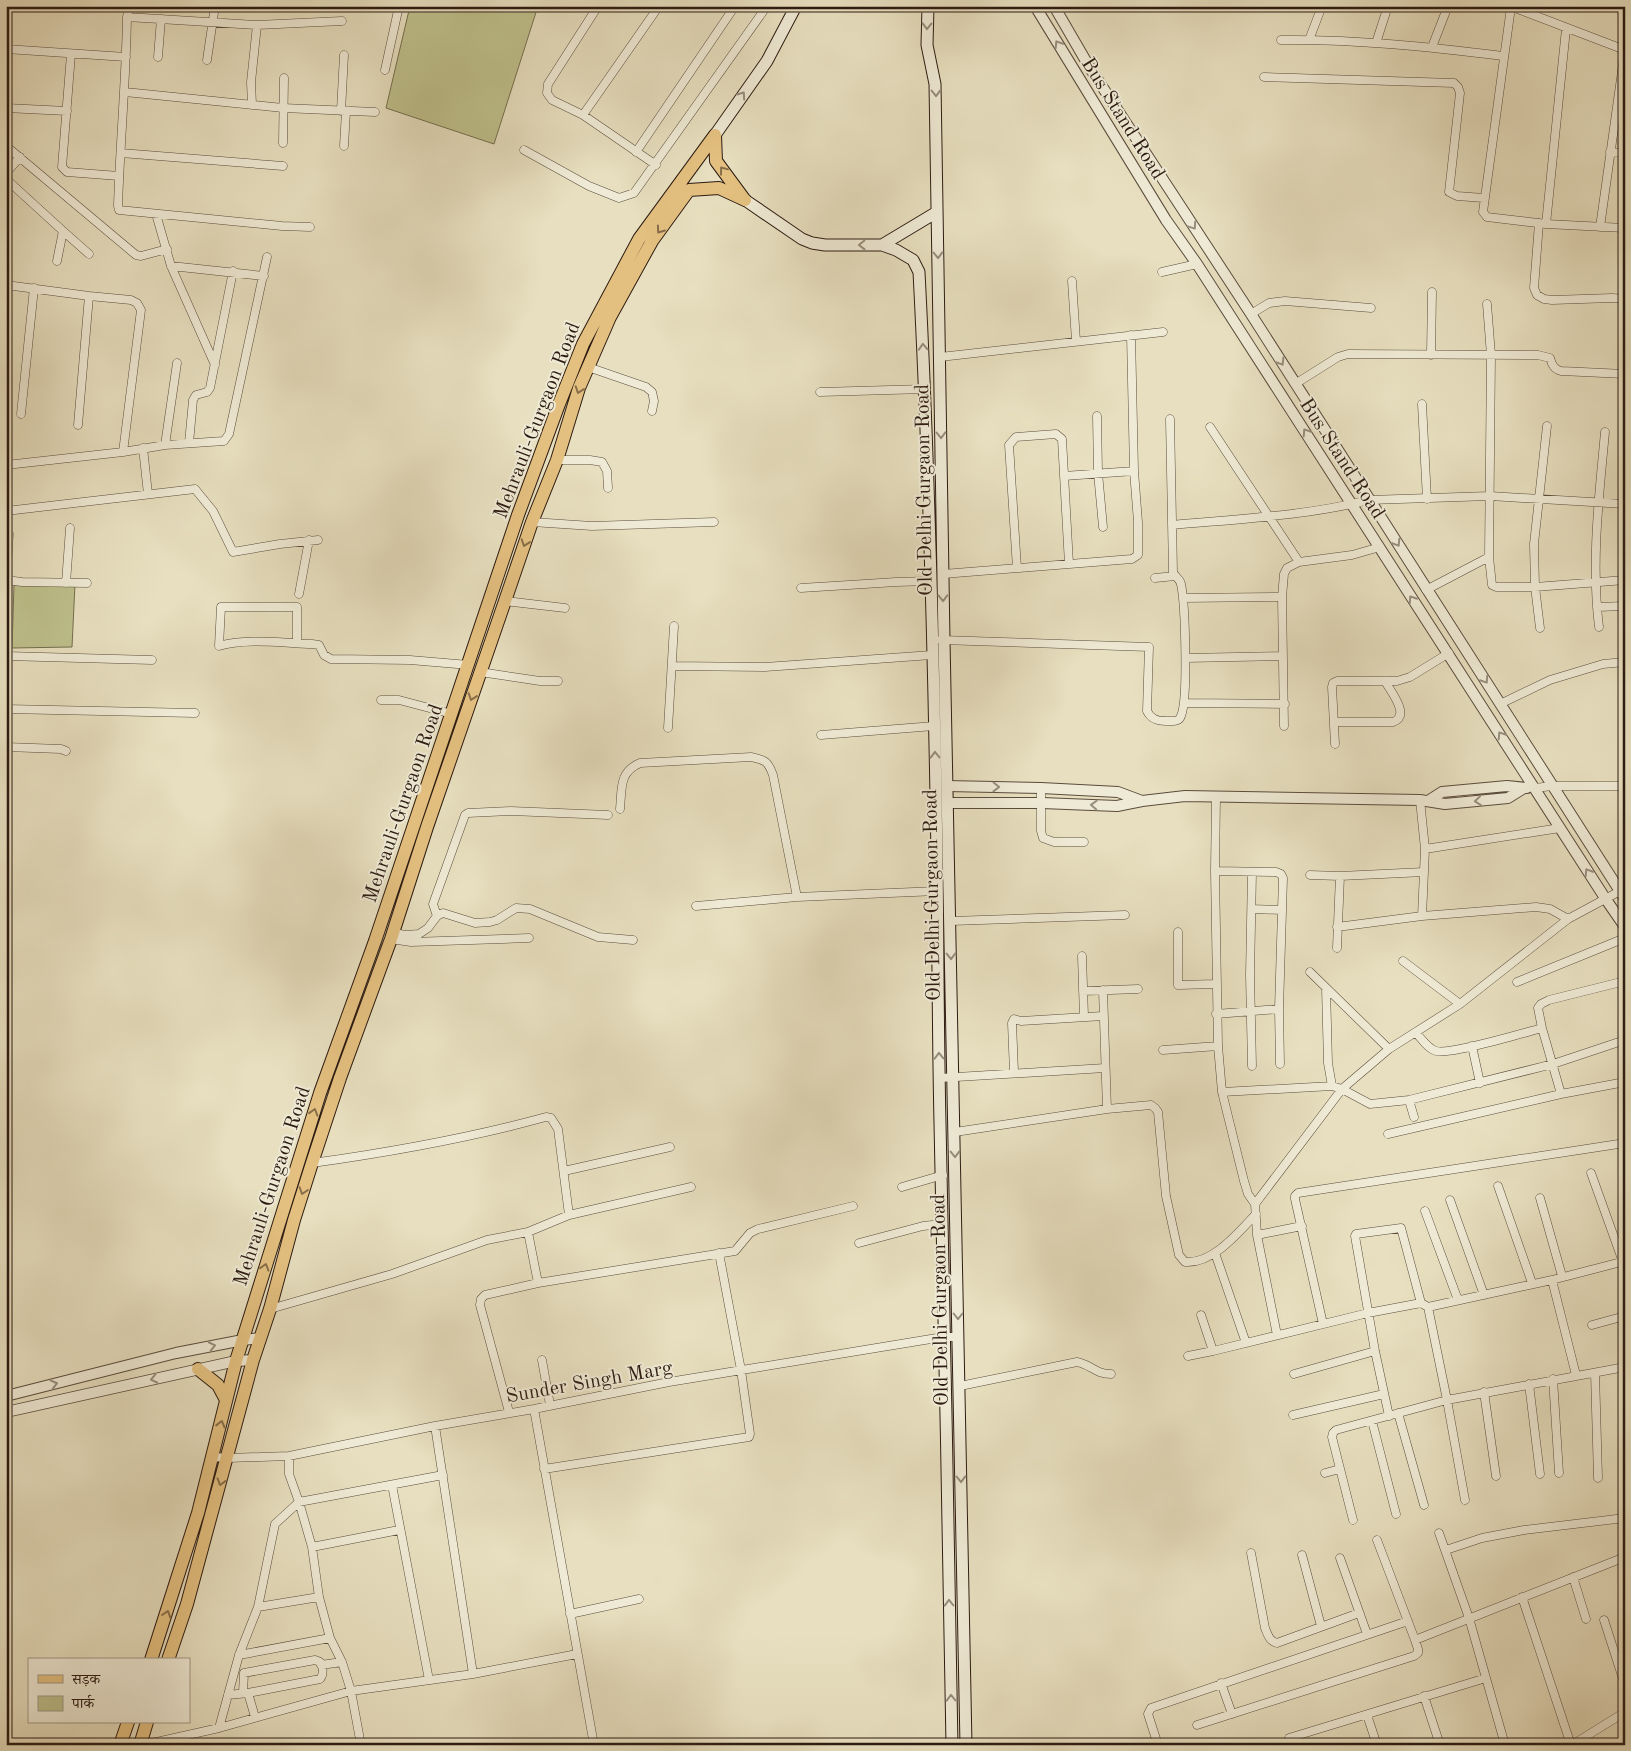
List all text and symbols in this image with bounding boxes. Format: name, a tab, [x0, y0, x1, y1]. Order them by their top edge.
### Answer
one-way arrow	[922, 22, 932, 30]
one-way arrow	[1055, 40, 1065, 49]
street label: Bus Stand Road	[1077, 55, 1168, 183]
one-way arrow	[930, 89, 941, 97]
one-way arrow	[736, 92, 745, 101]
one-way arrow	[720, 166, 729, 176]
one-way arrow	[1186, 221, 1196, 230]
one-way arrow	[657, 224, 666, 234]
one-way arrow	[858, 240, 866, 250]
one-way arrow	[933, 252, 943, 259]
street label: Mehrauli-Gurgaon Road	[491, 320, 585, 522]
one-way arrow	[918, 343, 929, 351]
one-way arrow	[1275, 357, 1285, 366]
street label: Old Delhi Gurgaon Road	[913, 384, 937, 596]
one-way arrow	[575, 385, 585, 394]
street label: Bus Stand Road	[1295, 395, 1388, 523]
one-way arrow	[1303, 428, 1312, 438]
one-way arrow	[936, 432, 946, 439]
one-way arrow	[521, 538, 531, 547]
one-way arrow	[1390, 538, 1400, 547]
one-way arrow	[938, 594, 949, 602]
one-way arrow	[1409, 595, 1418, 604]
one-way arrow	[1479, 674, 1488, 684]
one-way arrow	[468, 692, 478, 700]
street label: Mehrauli-Gurgaon Road	[360, 702, 447, 906]
one-way arrow	[1498, 731, 1507, 740]
one-way arrow	[930, 750, 940, 758]
one-way arrow	[992, 782, 1000, 792]
street label: Old Delhi Gurgaon Road	[921, 789, 945, 1001]
one-way arrow	[1474, 795, 1482, 806]
one-way arrow	[1089, 800, 1097, 811]
one-way arrow	[1585, 868, 1594, 877]
one-way arrow	[946, 952, 957, 960]
one-way arrow	[934, 1052, 944, 1060]
street label: Mehrauli-Gurgaon Road	[231, 1084, 315, 1289]
one-way arrow	[308, 1109, 318, 1117]
one-way arrow	[950, 1150, 961, 1158]
one-way arrow	[299, 1186, 309, 1194]
street label: Old Delhi Gurgaon Road	[929, 1194, 953, 1406]
one-way arrow	[260, 1264, 270, 1272]
one-way arrow	[953, 1312, 963, 1320]
one-way arrow	[207, 1341, 216, 1352]
street label: Sunder Singh Marg	[504, 1358, 674, 1407]
one-way arrow	[150, 1373, 159, 1383]
one-way arrow	[49, 1379, 58, 1390]
one-way arrow	[215, 1419, 226, 1428]
one-way arrow	[956, 1475, 966, 1483]
one-way arrow	[217, 1477, 227, 1485]
one-way arrow	[943, 1599, 954, 1607]
one-way arrow	[161, 1610, 171, 1618]
legend	[28, 1658, 190, 1724]
text: सड़क	[71, 1673, 101, 1688]
text: पार्क	[71, 1694, 95, 1712]
one-way arrow	[946, 1694, 956, 1702]

